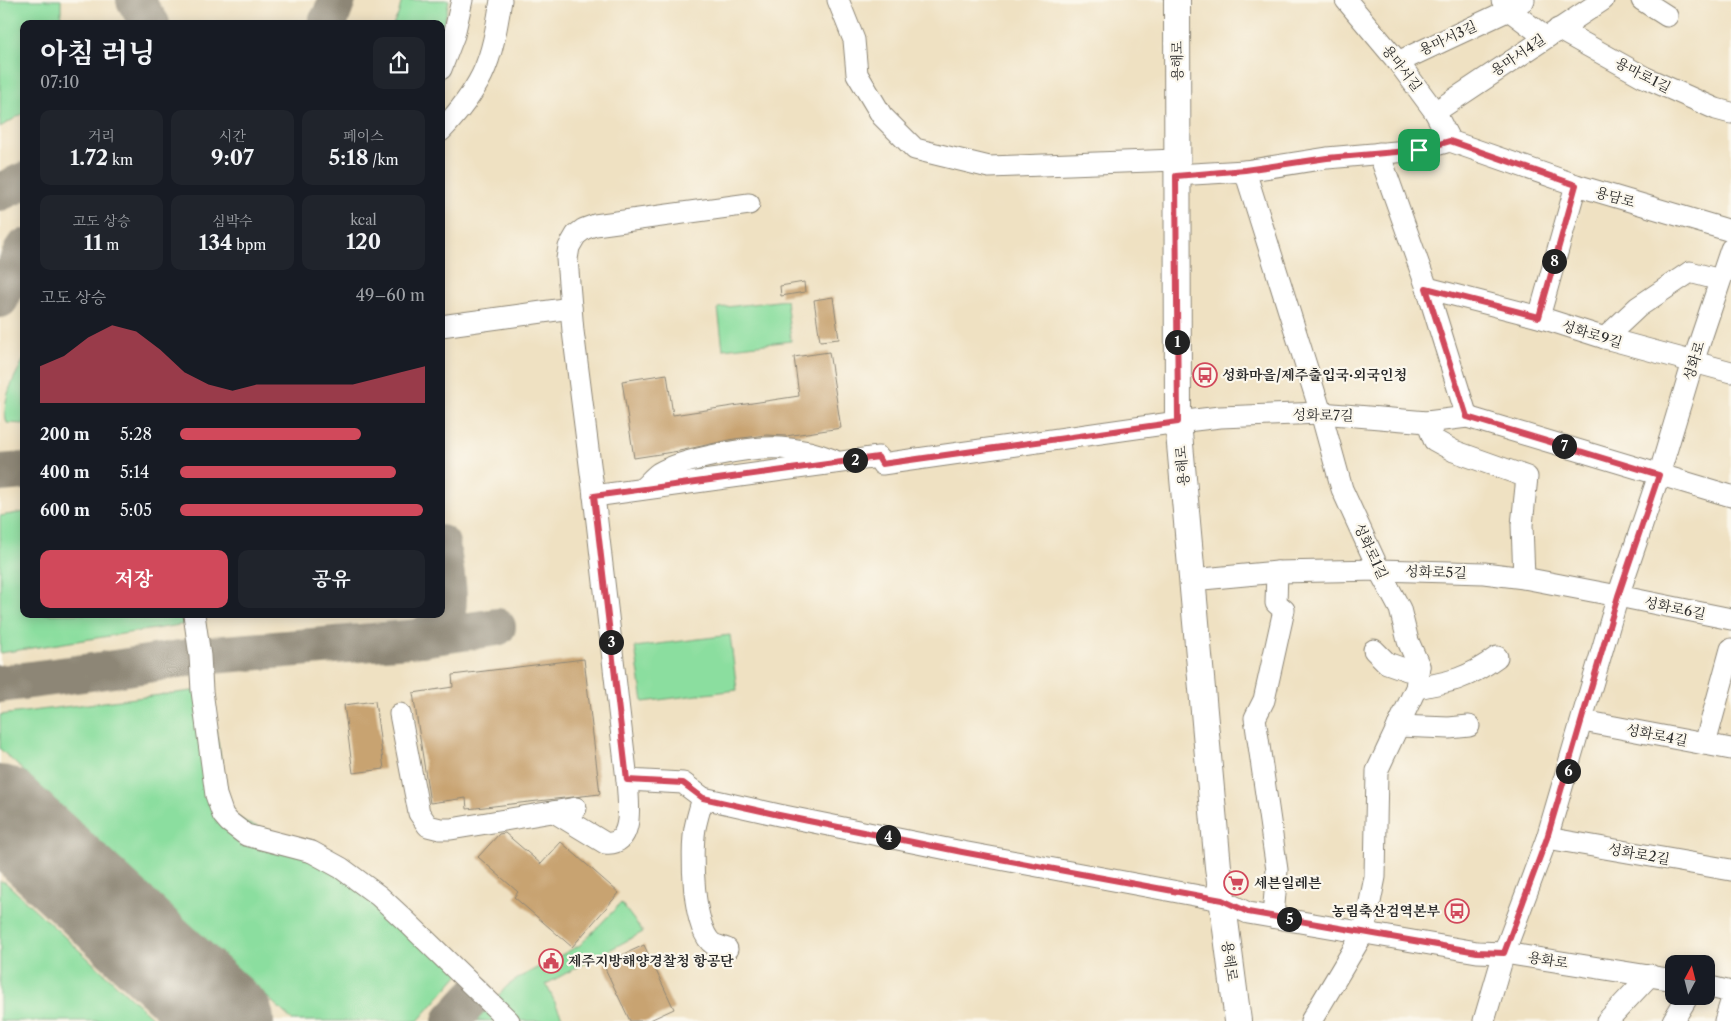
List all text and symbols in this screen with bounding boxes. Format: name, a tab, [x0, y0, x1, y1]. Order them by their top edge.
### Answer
street label: 용마서3길	[1416, 17, 1480, 59]
street label: 용마서4길	[1487, 30, 1549, 80]
text: 아침 러닝	[40, 36, 155, 70]
button: share	[373, 37, 425, 89]
street label: 용해로	[1168, 40, 1186, 81]
street label: 용마서길	[1378, 41, 1426, 95]
street label: 용마로1길	[1612, 53, 1674, 97]
text: 07:10	[40, 72, 79, 92]
text: 거리	[88, 127, 115, 145]
text: 시간	[219, 127, 246, 145]
text: 페이스	[343, 127, 384, 145]
pin	[1398, 129, 1440, 171]
icon: arrive	[1405, 136, 1433, 164]
text: 1.72	[70, 145, 108, 170]
text: 9:07	[211, 145, 254, 170]
text: 5:18	[328, 145, 369, 170]
text: km	[108, 151, 133, 169]
text: /km	[369, 151, 399, 169]
street label: 용담로	[1593, 183, 1637, 211]
text: kcal	[350, 211, 377, 229]
text: 고도 상승	[73, 212, 130, 230]
text: 심박수	[212, 212, 253, 230]
text: 120	[346, 229, 381, 254]
text: 11	[84, 230, 103, 255]
text: 134	[199, 230, 232, 255]
text: m	[103, 236, 119, 254]
text: bpm	[232, 236, 266, 254]
pin: 8	[1542, 248, 1566, 274]
text: 8	[1550, 252, 1559, 270]
text: 49–60 m	[356, 285, 425, 305]
text: 고도 상승	[40, 287, 106, 307]
street label: 성화로9길	[1560, 316, 1624, 352]
pin: 1	[1164, 330, 1190, 354]
text: 1	[1174, 333, 1181, 351]
street label: 성화로	[1679, 339, 1709, 383]
bus stop icon: 성화마을/제주출입국·외국인청	[1192, 362, 1218, 388]
place label: 성화마을/제주출입국·외국인청	[1222, 366, 1407, 384]
street label: 성화로7길	[1292, 405, 1354, 425]
text: 200 m	[40, 424, 90, 444]
text: 5:28	[120, 424, 152, 444]
pin: 7	[1552, 434, 1576, 458]
text: 7	[1561, 437, 1568, 455]
street label: 용해로	[1171, 445, 1193, 487]
pin: 2	[842, 448, 868, 472]
text: 2	[851, 451, 860, 469]
text: 400 m	[40, 462, 90, 482]
text: 5:14	[120, 462, 149, 482]
text: 600 m	[40, 500, 90, 520]
text: 5:05	[120, 500, 152, 520]
street label: 성화로1길	[1350, 520, 1392, 582]
button: 저장	[40, 550, 228, 608]
button: 공유	[238, 550, 425, 608]
street label: 성화로5길	[1405, 562, 1467, 582]
street label: 성화로6길	[1643, 593, 1707, 623]
pin: 3	[598, 630, 624, 654]
text: 3	[608, 633, 615, 651]
street label: 성화로4길	[1625, 720, 1689, 750]
pin: 6	[1556, 758, 1580, 784]
text: 6	[1564, 762, 1573, 780]
pin: 4	[876, 824, 900, 850]
text: 4	[884, 828, 893, 846]
street label: 성화로2길	[1607, 840, 1671, 868]
supermarket icon: 세븐일레븐	[1223, 870, 1249, 896]
place label: 세븐일레븐	[1254, 874, 1322, 892]
bus stop icon: 농림축산검역본부	[1444, 898, 1470, 924]
place label: 농림축산검역본부	[1332, 902, 1440, 920]
pin: 5	[1276, 906, 1302, 932]
text: 5	[1286, 910, 1293, 928]
street label: 용해로	[1218, 940, 1242, 983]
public building icon: 제주지방해양경찰청 항공단	[538, 948, 564, 974]
street label: 용화로	[1527, 948, 1570, 972]
place label: 제주지방해양경찰청 항공단	[568, 952, 734, 970]
north arrow	[1665, 955, 1715, 1005]
map controls	[1665, 955, 1715, 1005]

